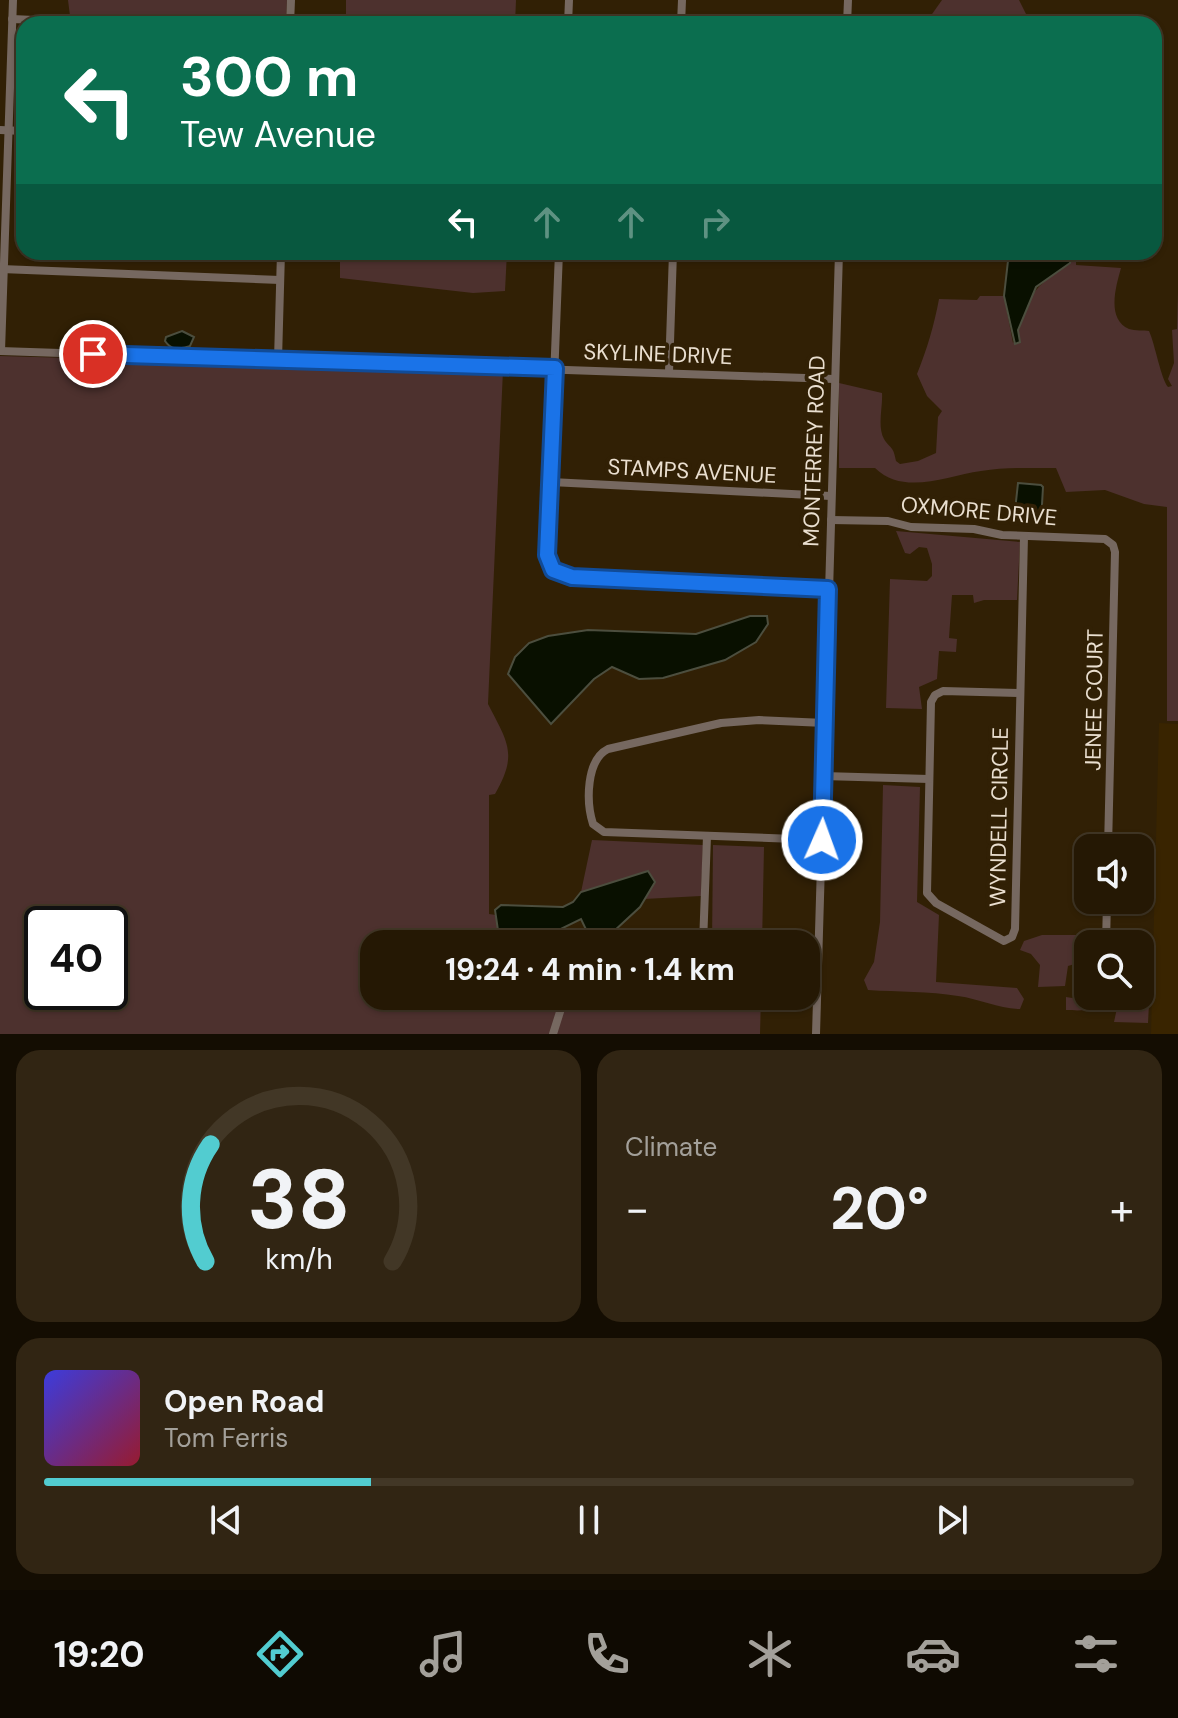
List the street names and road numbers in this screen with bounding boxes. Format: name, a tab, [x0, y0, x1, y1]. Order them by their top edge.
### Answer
street label: SKYLINE DRIVE	[583, 337, 733, 371]
street label: MONTERREY ROAD	[796, 355, 832, 547]
street label: STAMPS AVENUE	[607, 452, 777, 490]
street label: OXMORE DRIVE	[900, 490, 1058, 532]
street label: JENEE COURT	[1078, 629, 1110, 771]
street label: WYNDELL CIRCLE	[983, 727, 1015, 907]

